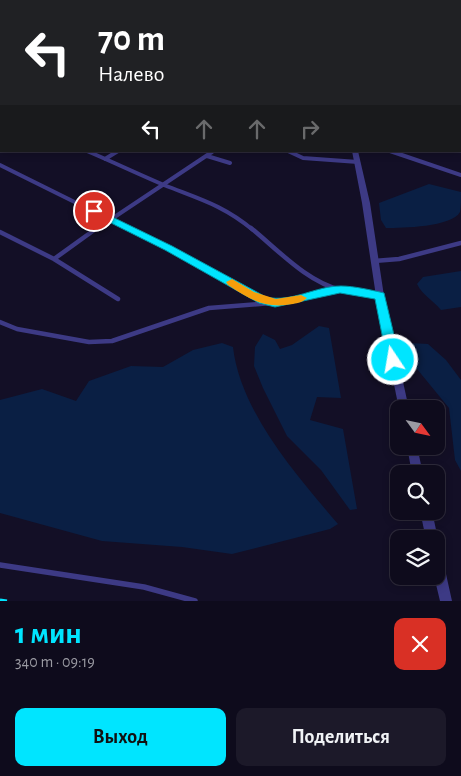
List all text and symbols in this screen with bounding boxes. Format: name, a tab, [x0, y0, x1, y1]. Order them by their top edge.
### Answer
icon: left	[15, 20, 80, 85]
text: 70 m	[98, 22, 165, 57]
text: Налево	[98, 63, 164, 85]
icon: left	[137, 115, 165, 143]
icon: ahead	[190, 115, 218, 143]
icon: ahead	[243, 115, 271, 143]
icon: right	[296, 115, 324, 143]
pin	[73, 190, 115, 232]
icon: arrive	[80, 197, 108, 225]
position arrow	[366, 333, 418, 385]
north arrow	[390, 400, 445, 455]
map controls	[390, 400, 445, 585]
button: search	[390, 465, 445, 520]
button: layers	[390, 530, 445, 585]
button: close	[394, 618, 446, 670]
text: 1 мин	[15, 619, 82, 649]
text: 340 m · 09:19	[15, 654, 95, 670]
button: Выход	[15, 708, 226, 766]
button: Поделиться	[236, 708, 446, 766]

